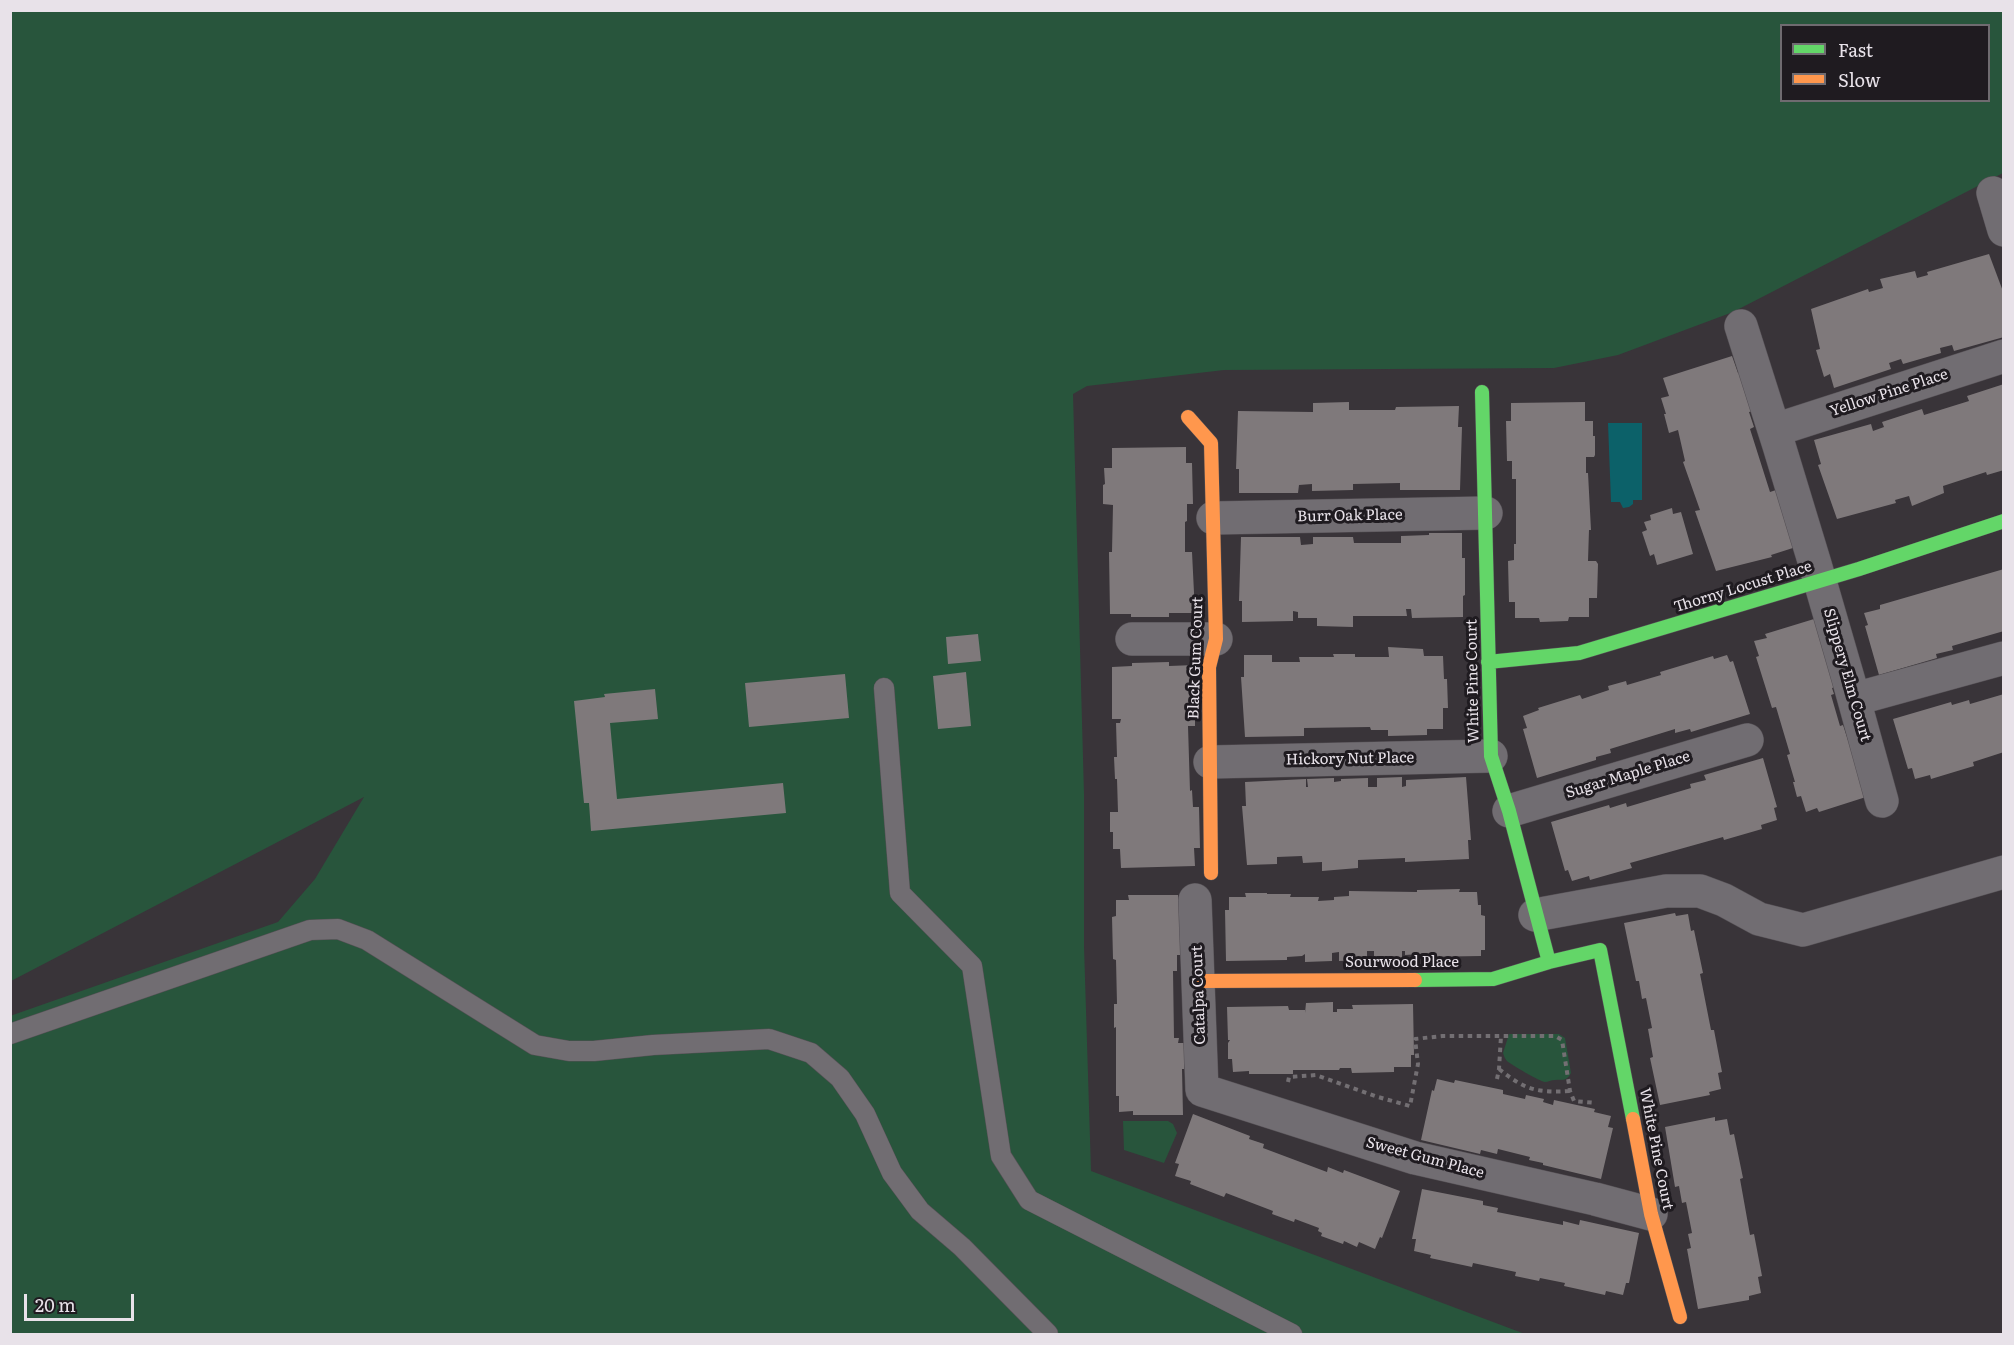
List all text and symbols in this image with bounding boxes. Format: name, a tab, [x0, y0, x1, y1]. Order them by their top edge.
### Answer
legend	[1780, 24, 1990, 102]
text: Fast	[1838, 36, 1873, 63]
text: Slow	[1838, 66, 1880, 93]
street label: Yellow Pine Place	[1828, 365, 1950, 421]
street label: Burr Oak Place	[1297, 506, 1403, 526]
street label: Thorny Locust Place	[1672, 557, 1814, 617]
street label: Black Gum Court	[1185, 596, 1207, 720]
street label: Slippery Elm Court	[1819, 606, 1875, 744]
street label: White Pine Court	[1463, 619, 1483, 743]
street label: Sugar Maple Place	[1564, 748, 1692, 802]
street label: Hickory Nut Place	[1286, 749, 1414, 769]
street label: Catalpa Court	[1188, 945, 1210, 1045]
street label: Sourwood Place	[1345, 954, 1459, 972]
street label: White Pine Court	[1635, 1086, 1677, 1212]
street label: Sweet Gum Place	[1364, 1134, 1486, 1182]
scale bar	[27, 1282, 136, 1320]
text: 20 m	[35, 1291, 76, 1318]

